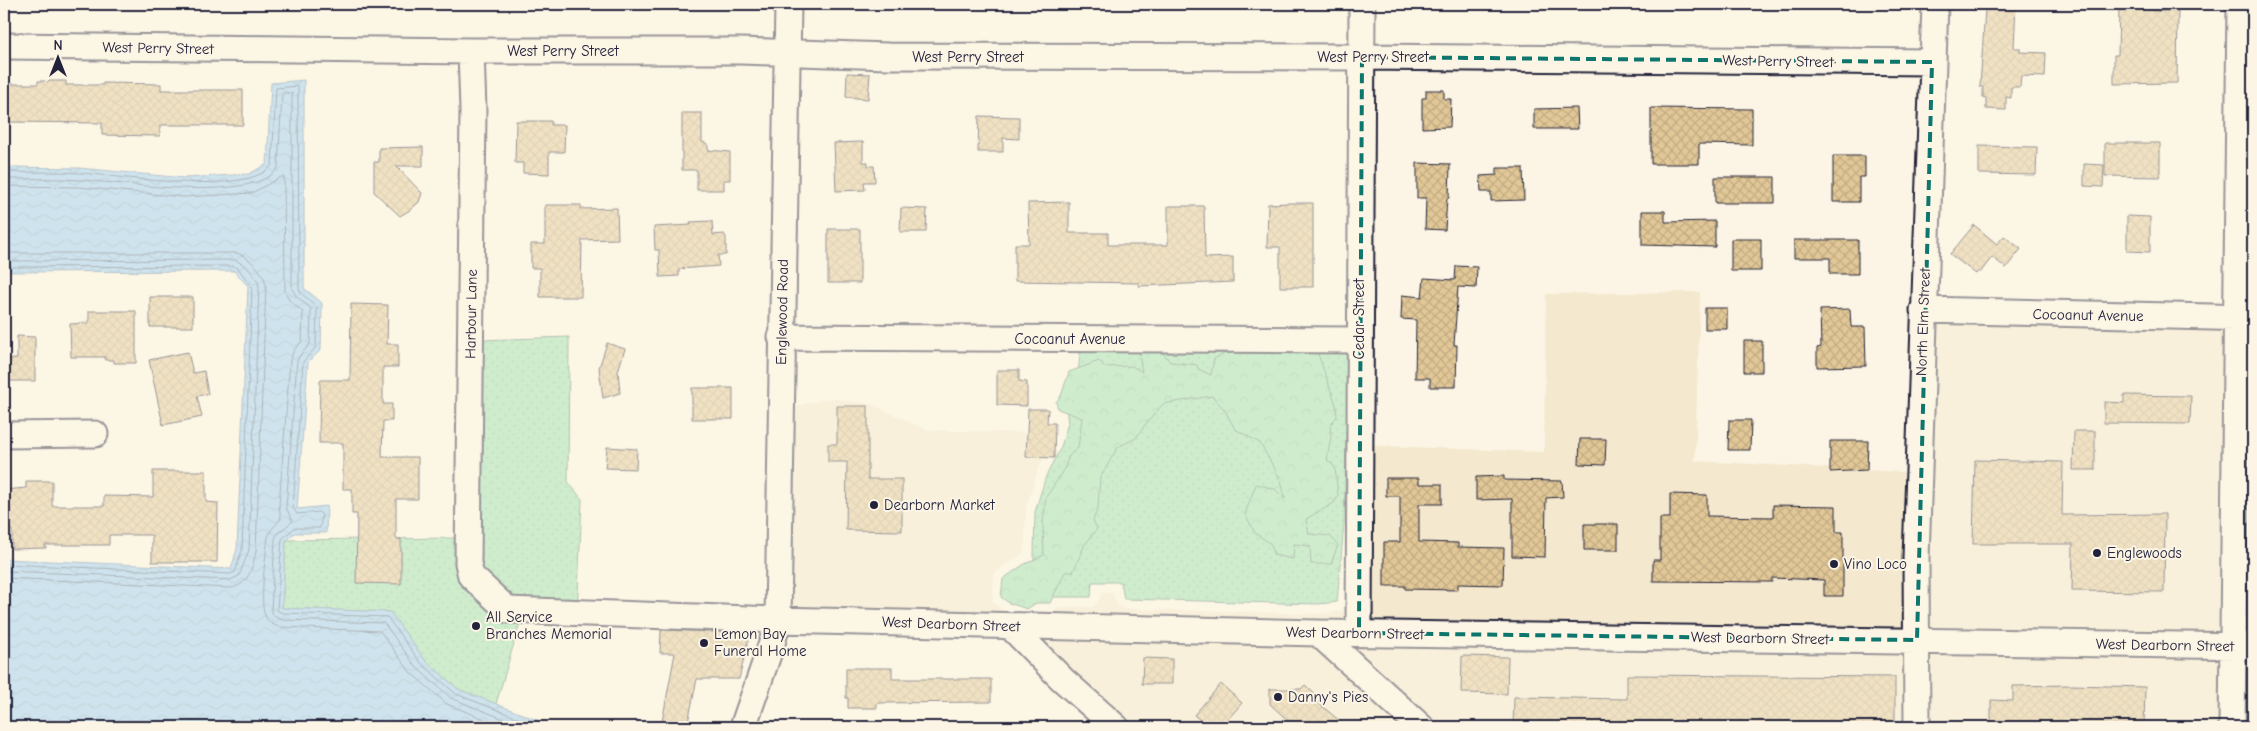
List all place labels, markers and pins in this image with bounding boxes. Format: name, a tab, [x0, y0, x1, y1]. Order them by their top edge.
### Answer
place label: Dearborn Market	[884, 496, 996, 514]
marker: Dearborn Market	[868, 499, 880, 511]
place label: Englewoods	[2107, 544, 2182, 562]
marker: Englewoods	[2091, 547, 2103, 559]
place label: Vino Loco	[1844, 555, 1907, 573]
marker: Vino Loco	[1828, 558, 1840, 570]
place label: All Service Branches Memorial	[486, 608, 612, 643]
marker: All Service Branches Memorial	[470, 620, 482, 632]
place label: Lemon Bay Funeral Home	[714, 625, 807, 660]
marker: Lemon Bay Funeral Home	[698, 637, 710, 649]
place label: Danny's Pies	[1288, 688, 1368, 706]
marker: Danny's Pies	[1272, 691, 1284, 703]

